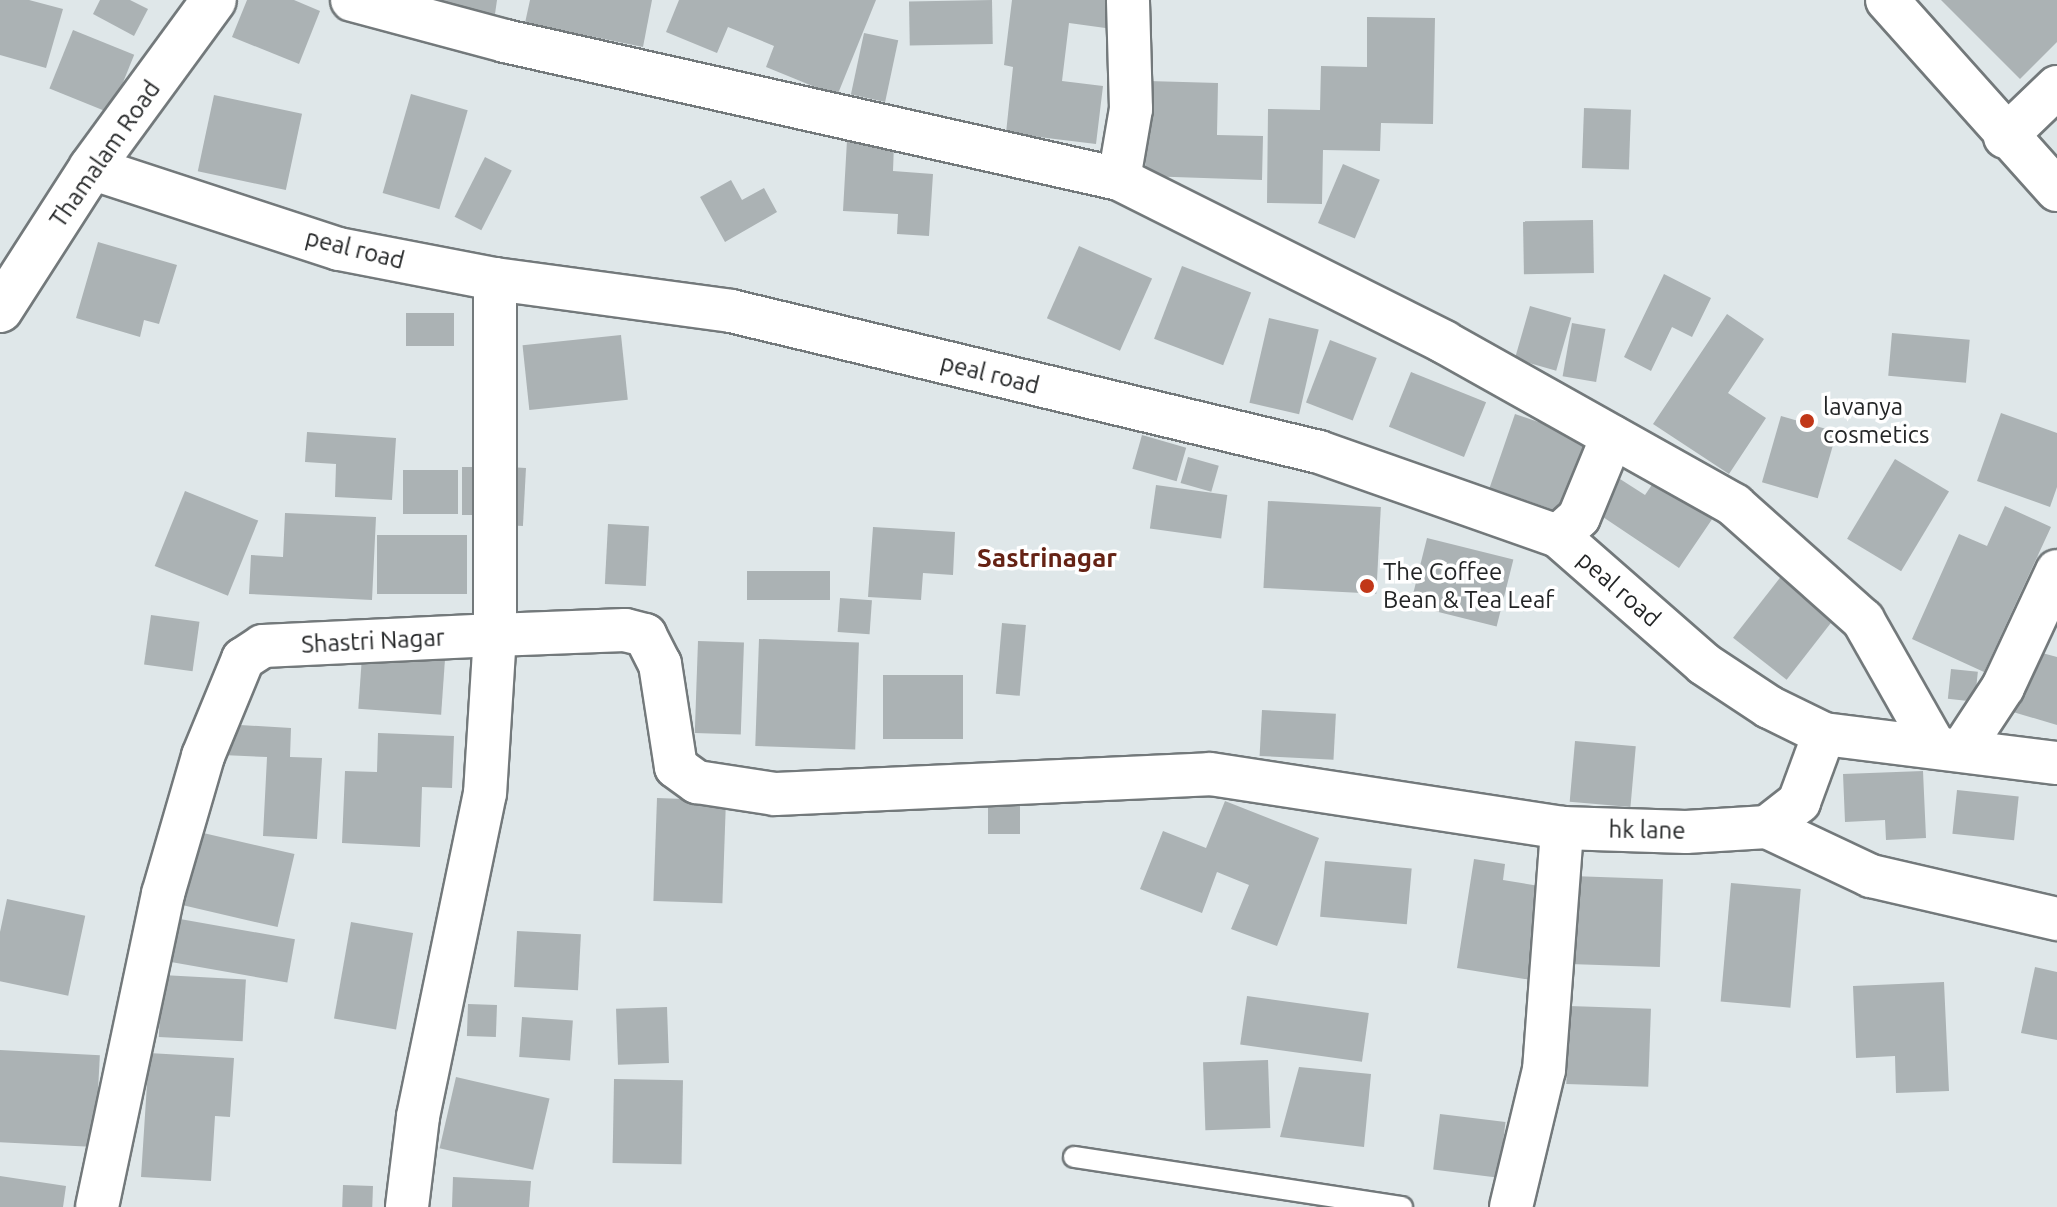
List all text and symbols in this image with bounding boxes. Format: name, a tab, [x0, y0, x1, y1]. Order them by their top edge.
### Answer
street label: Thamalam Road	[44, 75, 166, 233]
street label: peal road	[303, 223, 407, 275]
street label: peal road	[938, 348, 1042, 400]
place label: lavanya cosmetics	[1823, 393, 1929, 449]
marker: lavanya cosmetics	[1798, 412, 1816, 430]
district label: Sastrinagar	[977, 542, 1117, 574]
street label: peal road	[1571, 545, 1667, 633]
place label: The Coffee Bean & Tea Leaf	[1383, 558, 1554, 614]
marker: The Coffee Bean & Tea Leaf	[1358, 577, 1376, 595]
street label: Shastri Nagar	[301, 623, 445, 659]
street label: hk lane	[1608, 815, 1686, 845]

